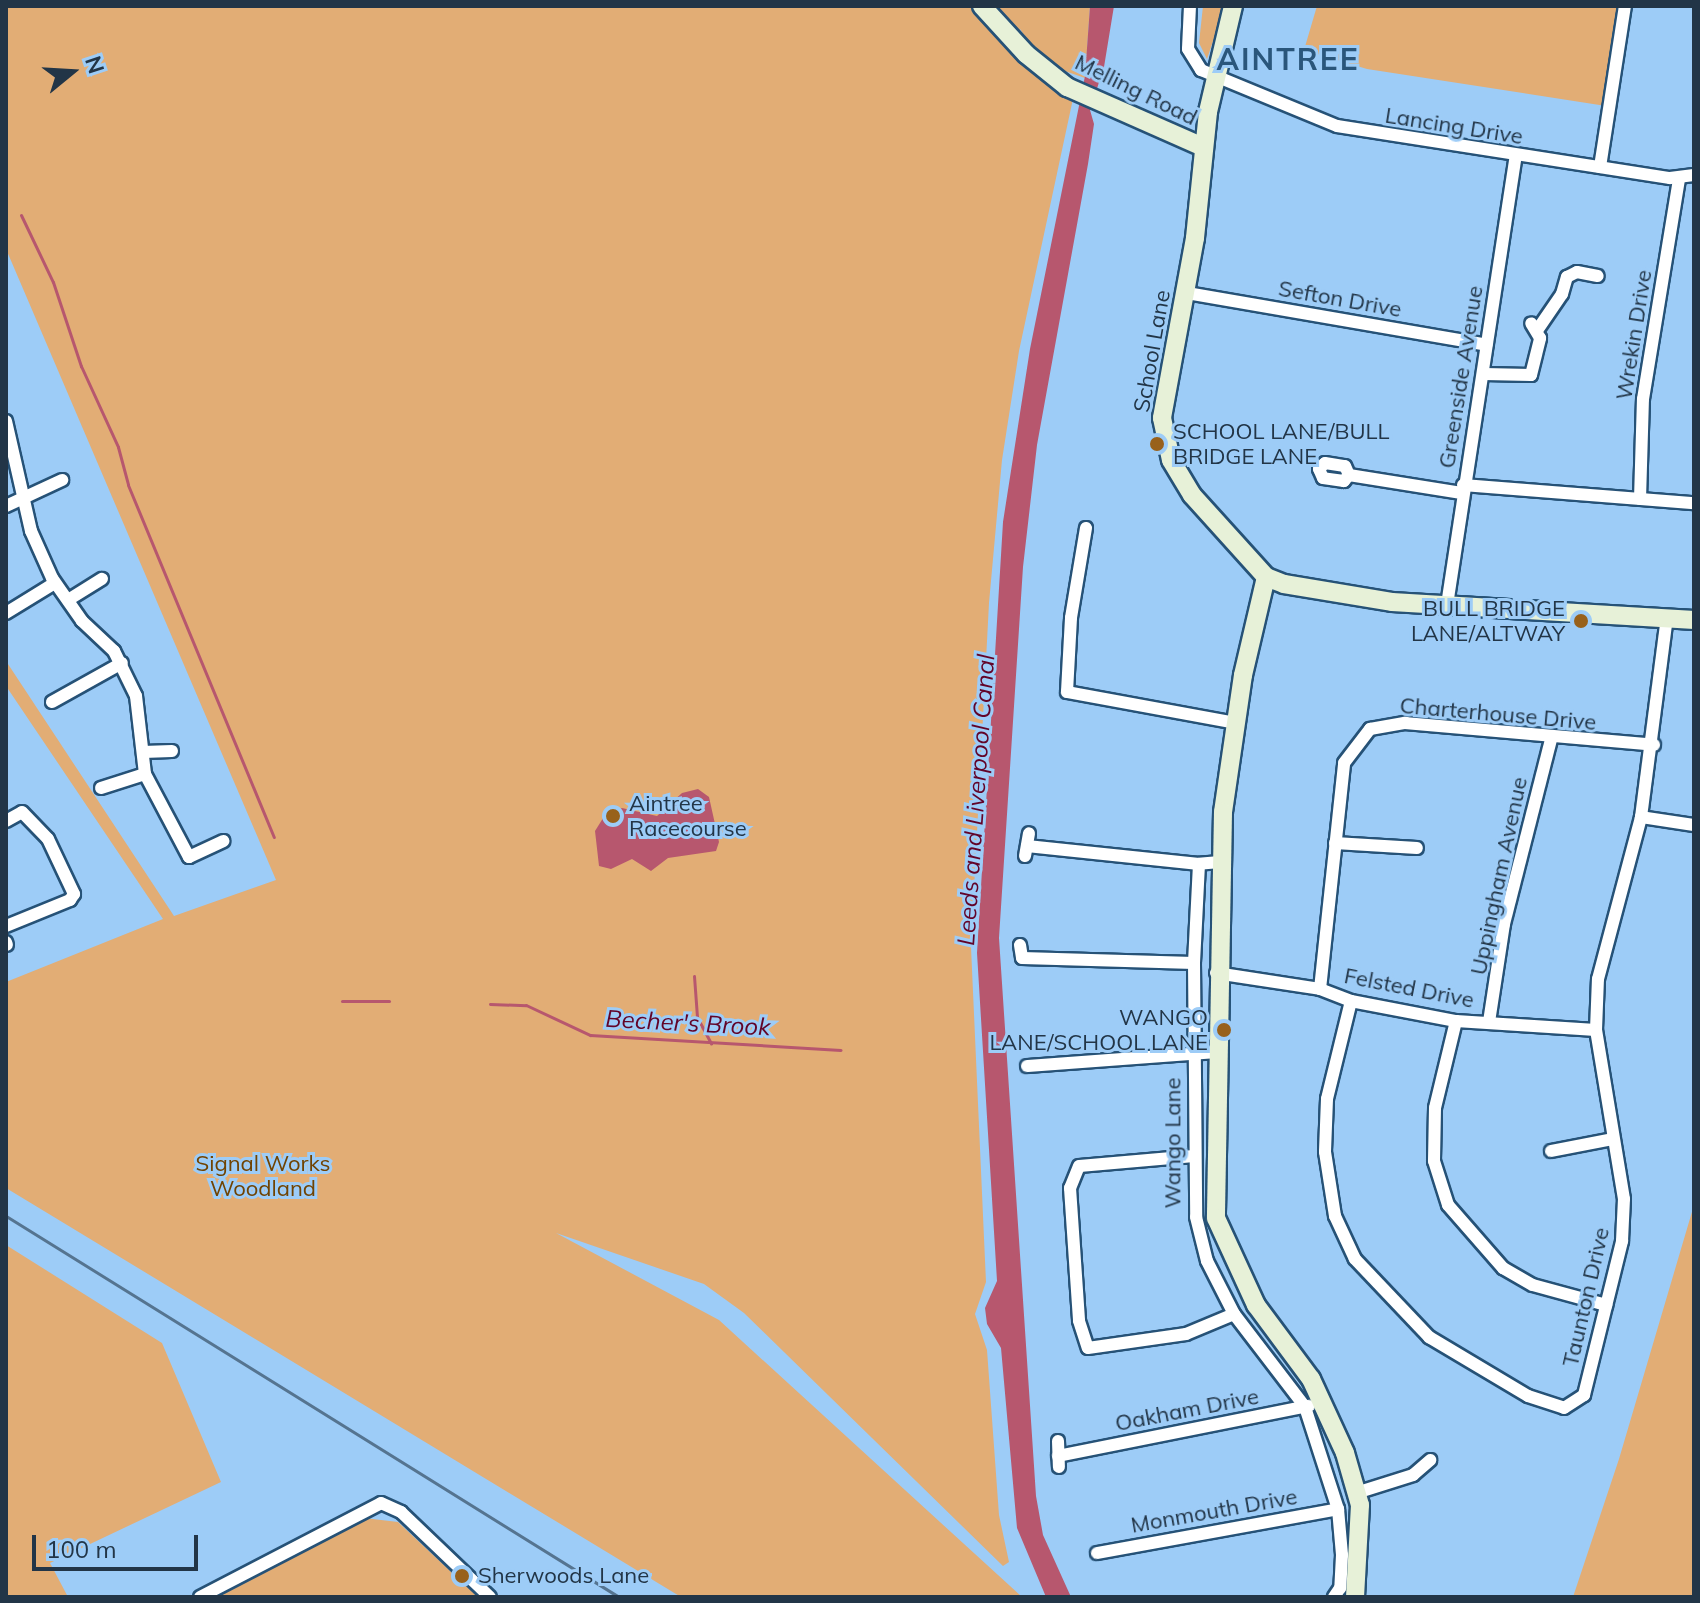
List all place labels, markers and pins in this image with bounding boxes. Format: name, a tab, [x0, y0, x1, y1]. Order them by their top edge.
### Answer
place label: SCHOOL LANE/BULL BRIDGE LANE	[1173, 418, 1389, 470]
marker: SCHOOL LANE/BULL BRIDGE LANE	[1148, 435, 1166, 453]
place label: BULL BRIDGE LANE/ALTWAY	[1411, 595, 1565, 646]
marker: BULL BRIDGE LANE/ALTWAY	[1572, 612, 1590, 630]
place label: Aintree Racecourse	[629, 790, 747, 842]
marker: Aintree Racecourse	[604, 807, 622, 825]
place label: WANGO LANE/SCHOOL LANE	[989, 1004, 1208, 1056]
marker: WANGO LANE/SCHOOL LANE	[1215, 1021, 1233, 1039]
place label: Sherwoods Lane	[478, 1563, 649, 1589]
marker: Sherwoods Lane	[453, 1567, 471, 1585]

